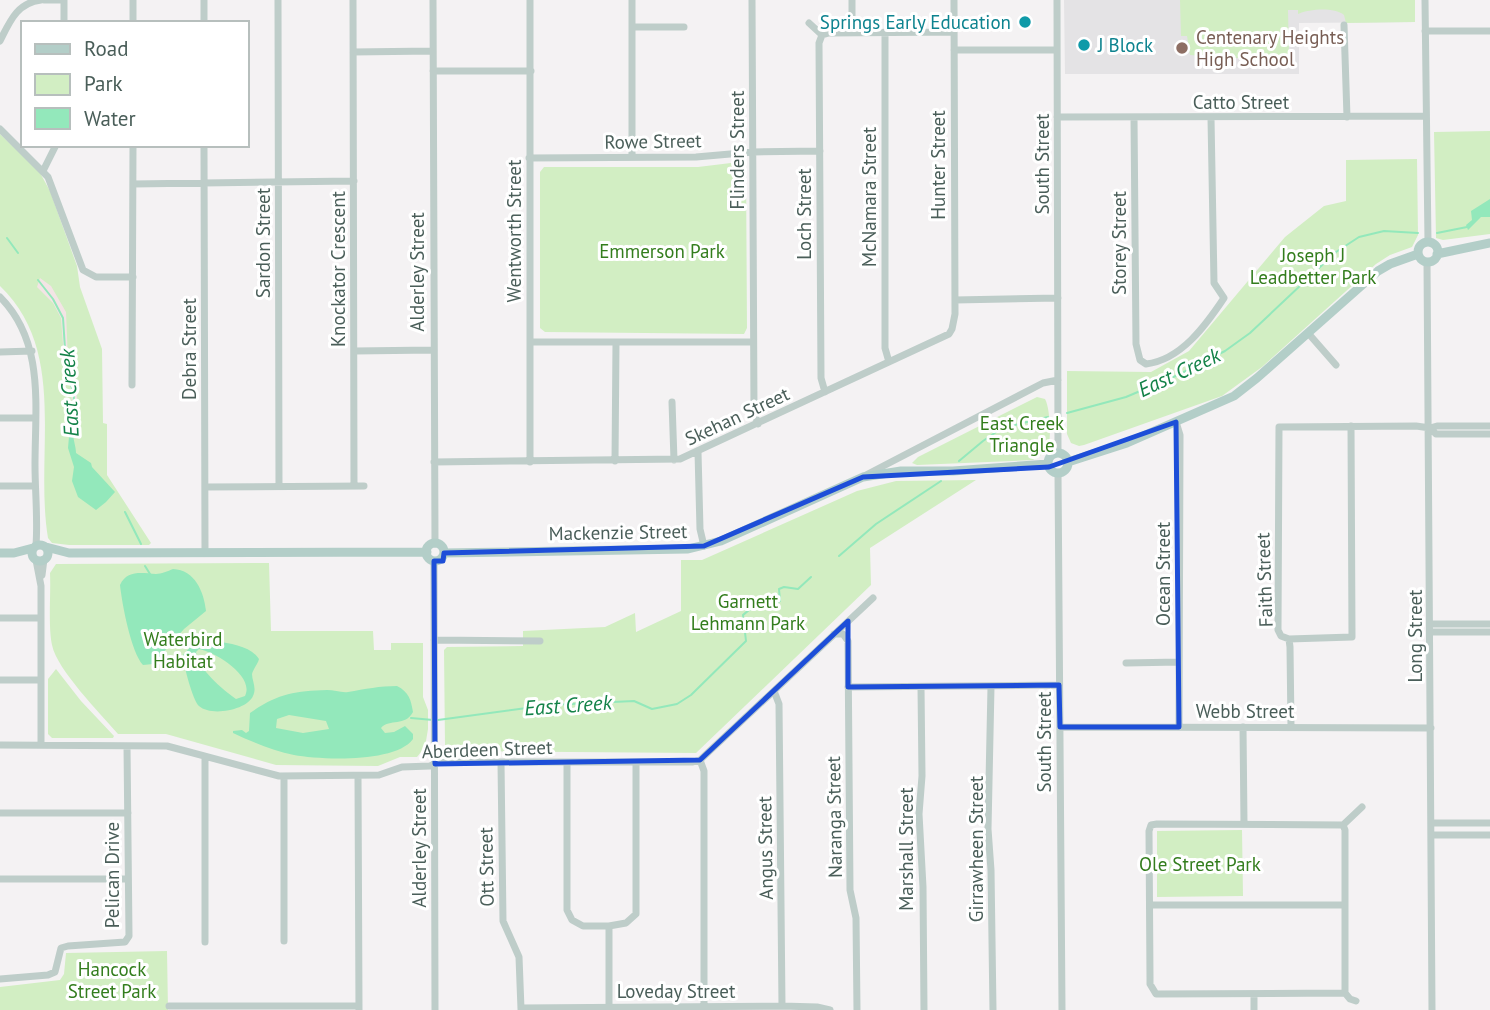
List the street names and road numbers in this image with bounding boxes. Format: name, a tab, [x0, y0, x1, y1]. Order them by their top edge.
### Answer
street label: Flinders Street	[725, 90, 749, 209]
street label: Catto Street	[1193, 90, 1290, 114]
street label: Hunter Street	[926, 110, 950, 220]
street label: South Street	[1030, 113, 1054, 214]
street label: McNamara Street	[857, 126, 881, 267]
street label: Rowe Street	[604, 128, 702, 154]
street label: Wentworth Street	[502, 159, 526, 302]
street label: Loch Street	[792, 168, 816, 260]
street label: Sardon Street	[251, 187, 275, 298]
street label: Knockator Crescent	[326, 190, 350, 347]
street label: Storey Street	[1107, 190, 1131, 295]
street label: Alderley Street	[405, 212, 429, 332]
street label: Debra Street	[177, 298, 201, 400]
street label: Skehan Street	[681, 381, 794, 451]
street label: Mackenzie Street	[548, 519, 688, 545]
street label: Ocean Street	[1151, 521, 1175, 626]
street label: Faith Street	[1250, 532, 1278, 628]
street label: Long Street	[1403, 589, 1427, 683]
street label: South Street	[1032, 691, 1056, 792]
street label: Webb Street	[1196, 699, 1295, 723]
street label: Aberdeen Street	[421, 735, 553, 763]
street label: Naranga Street	[821, 755, 847, 878]
street label: Girrawheen Street	[964, 775, 988, 922]
street label: Marshall Street	[894, 787, 918, 911]
street label: Alderley Street	[407, 788, 431, 908]
street label: Angus Street	[752, 795, 778, 900]
street label: Pelican Drive	[100, 822, 124, 928]
street label: Ott Street	[473, 827, 499, 907]
street label: Loveday Street	[617, 979, 736, 1003]

